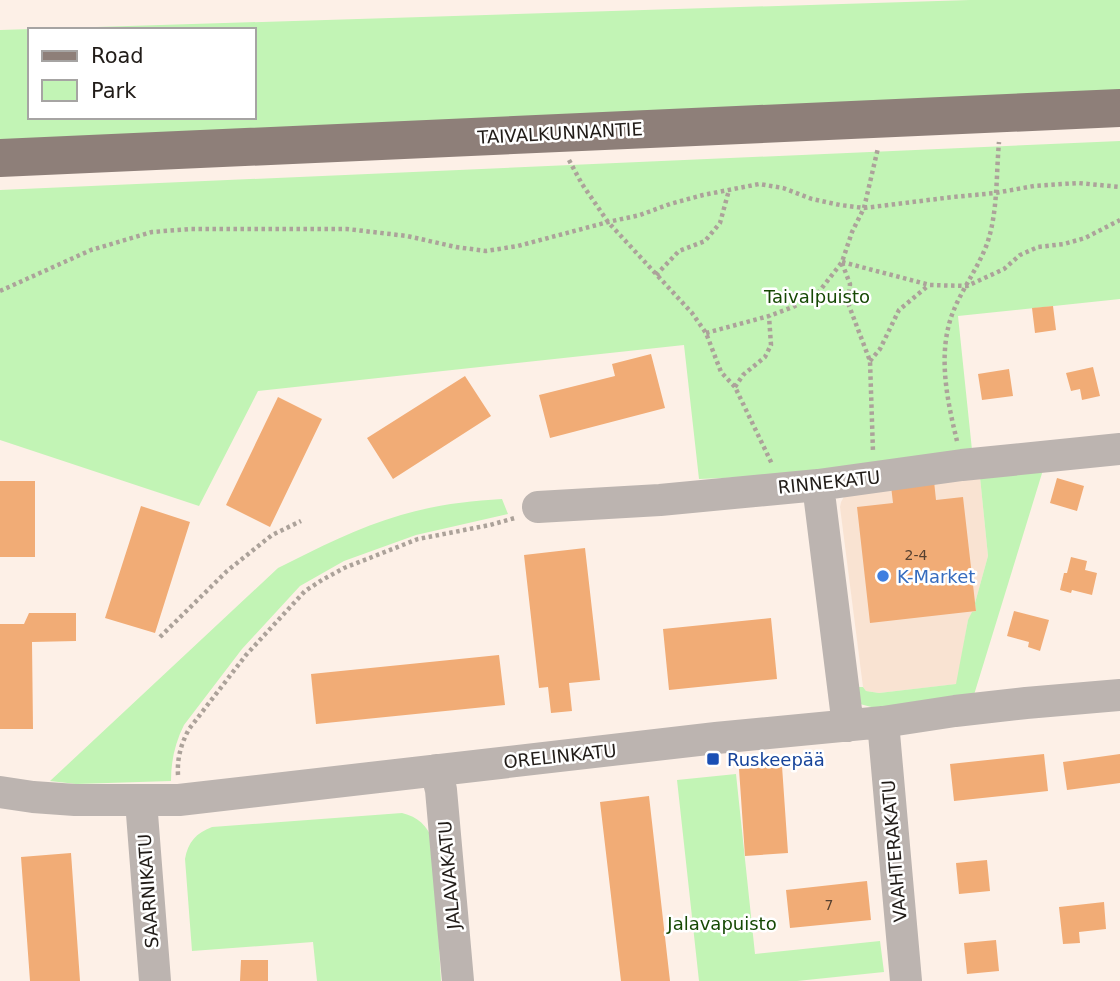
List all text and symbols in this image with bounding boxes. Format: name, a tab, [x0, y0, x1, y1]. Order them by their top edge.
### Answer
legend	[28, 28, 256, 119]
text: Road	[91, 44, 144, 68]
text: Park	[91, 79, 137, 103]
street label: TAIVALKUNNANTIE	[476, 118, 643, 148]
park label: Taivalpuisto	[763, 286, 870, 307]
street label: RINNEKATU	[777, 466, 881, 498]
house number: 2-4	[905, 547, 928, 563]
place label: K-Market	[897, 566, 975, 587]
marker: K-Market	[875, 568, 891, 584]
street label: ORELINKATU	[502, 740, 618, 772]
place label: Ruskeepää	[727, 749, 825, 770]
marker: Ruskeepää	[705, 751, 721, 767]
street label: VAAHTERAKATU	[877, 779, 911, 923]
street label: JALAVAKATU	[434, 820, 464, 931]
street label: SAARNIKATU	[134, 833, 162, 949]
house number: 7	[825, 897, 833, 913]
park label: Jalavapuisto	[666, 913, 777, 934]

